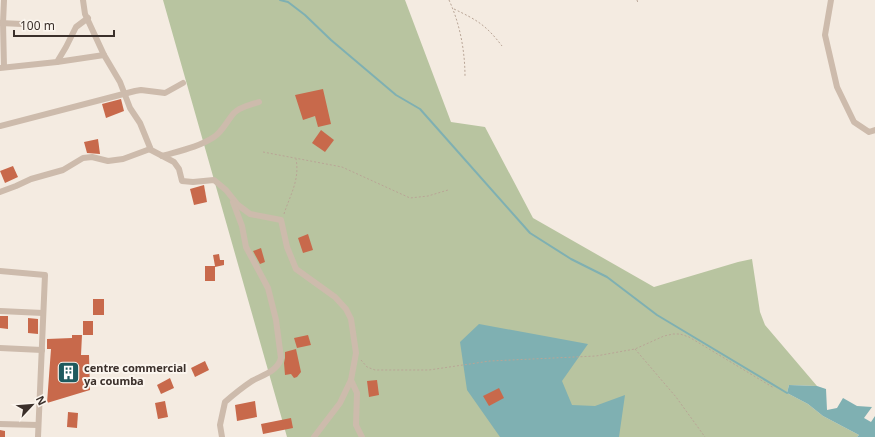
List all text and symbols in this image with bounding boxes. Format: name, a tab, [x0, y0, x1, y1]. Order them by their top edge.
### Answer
scale bar	[14, 12, 114, 38]
text: 100 m	[20, 17, 55, 34]
building icon: centre commercial ya coumba	[56, 360, 82, 386]
place label: centre commercial ya coumba	[84, 360, 186, 388]
north arrow	[12, 385, 52, 425]
text: N	[33, 393, 50, 408]

